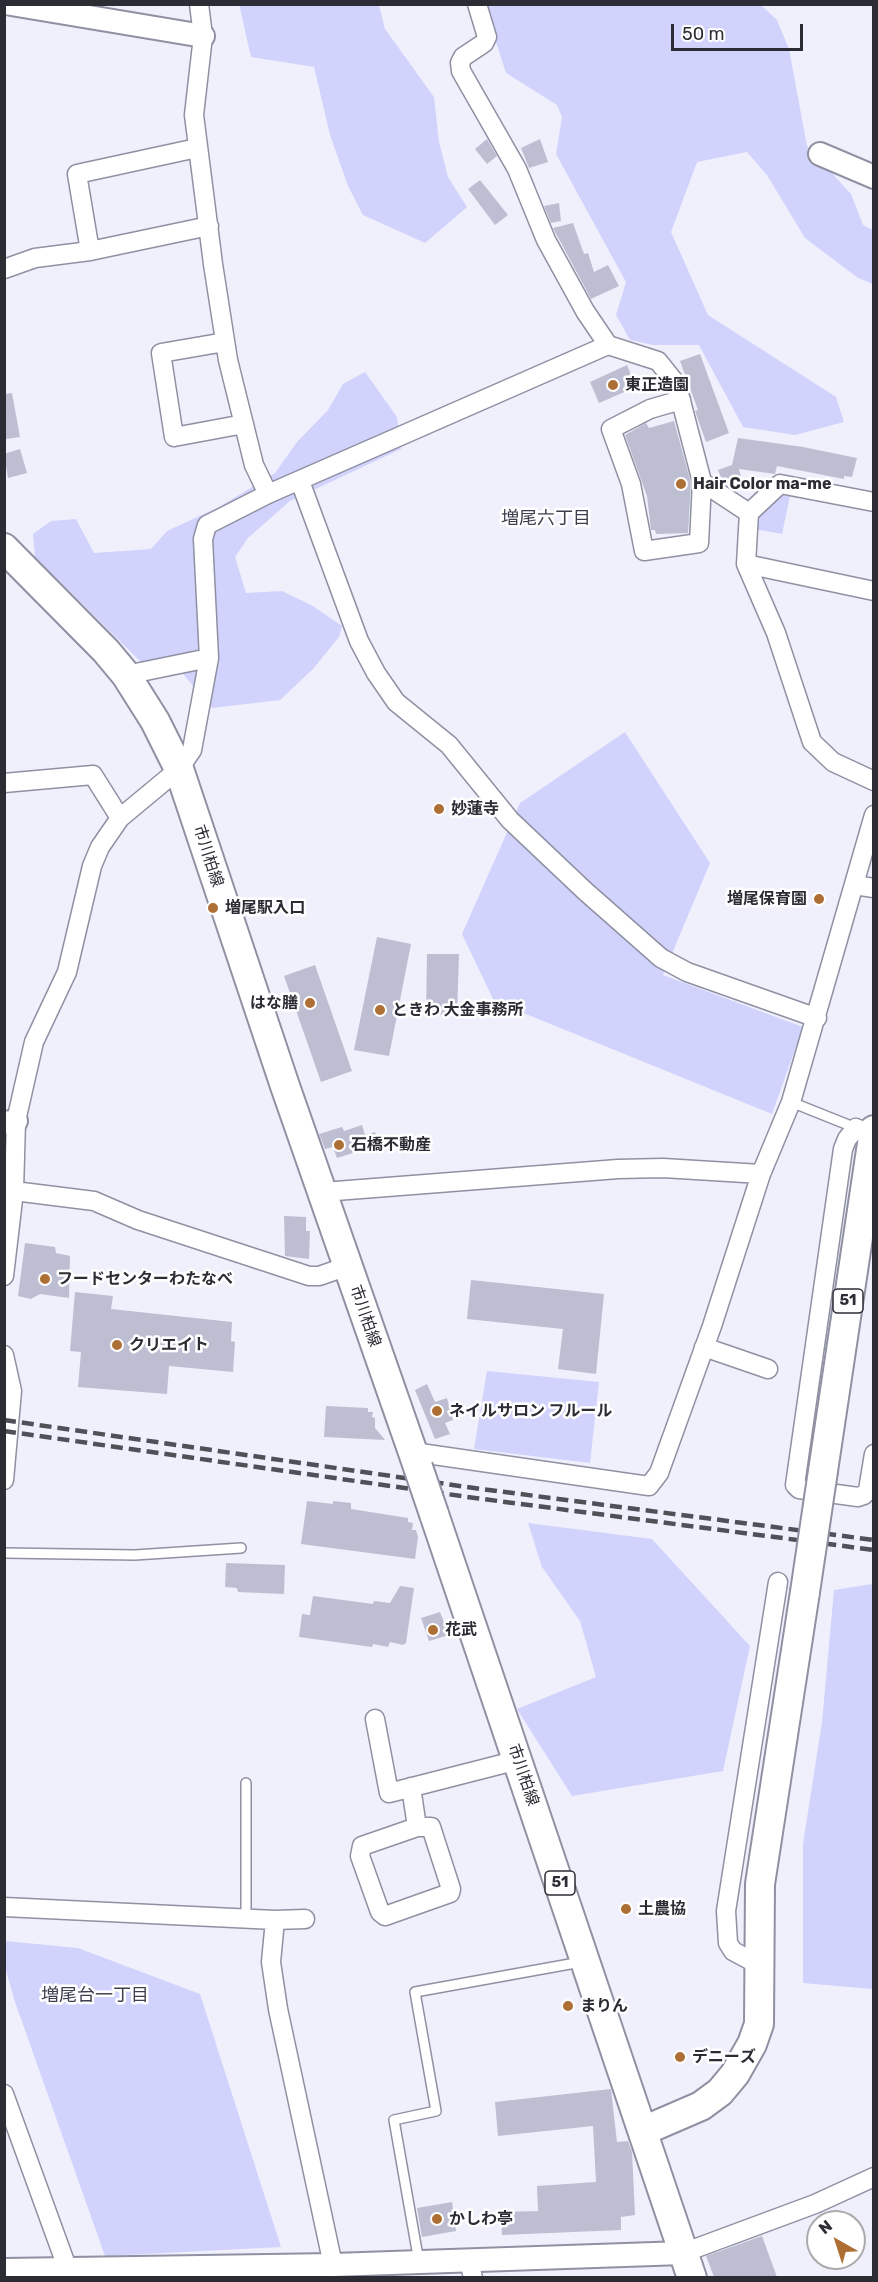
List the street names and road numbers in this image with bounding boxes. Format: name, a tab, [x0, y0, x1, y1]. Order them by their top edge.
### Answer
street label: 市川柏線	[189, 823, 227, 889]
street label: 市川柏線	[346, 1283, 384, 1349]
road number: 51	[833, 1289, 863, 1313]
street label: 市川柏線	[504, 1742, 542, 1808]
road number: 51	[545, 1871, 575, 1895]

